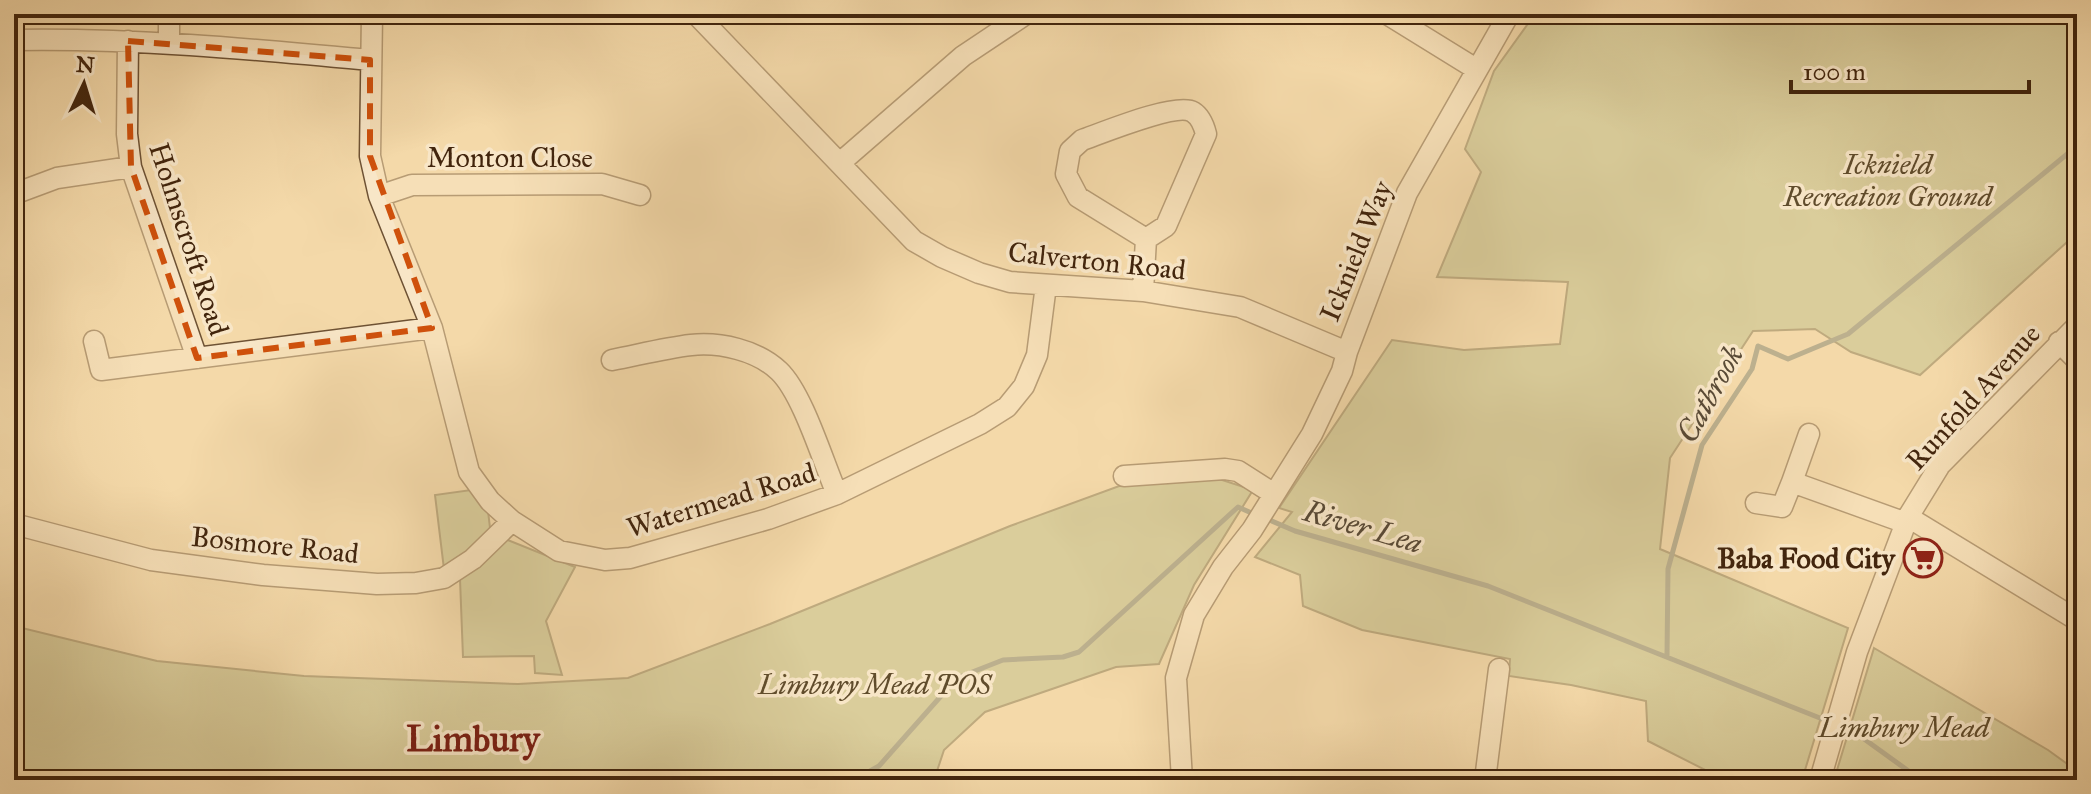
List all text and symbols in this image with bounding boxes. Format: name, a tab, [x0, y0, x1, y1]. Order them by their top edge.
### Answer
north arrow	[44, 44, 124, 124]
scale bar	[1791, 44, 2029, 94]
text: N	[75, 50, 96, 79]
text: 100 m	[1803, 57, 1866, 87]
street label: Holmscroft Road	[141, 138, 237, 340]
street label: Monton Close	[427, 140, 593, 175]
park label: Icknield Recreation Ground	[1783, 147, 1995, 214]
street label: Icknield Way	[1312, 175, 1400, 326]
street label: Calverton Road	[1006, 234, 1188, 288]
street label: Runfold Avenue	[1898, 317, 2048, 477]
water label: Catbrook	[1669, 339, 1751, 449]
street label: Watermead Road	[622, 455, 820, 545]
water label: River Lea	[1299, 493, 1427, 561]
street label: Bosmore Road	[189, 519, 361, 571]
supermarket icon: Baba Food City	[1902, 537, 1944, 579]
place label: Baba Food City	[1717, 541, 1896, 576]
park label: Limbury Mead POS	[756, 667, 993, 702]
park label: Limbury Mead	[1817, 710, 1992, 745]
district label: Limbury	[406, 717, 541, 761]

